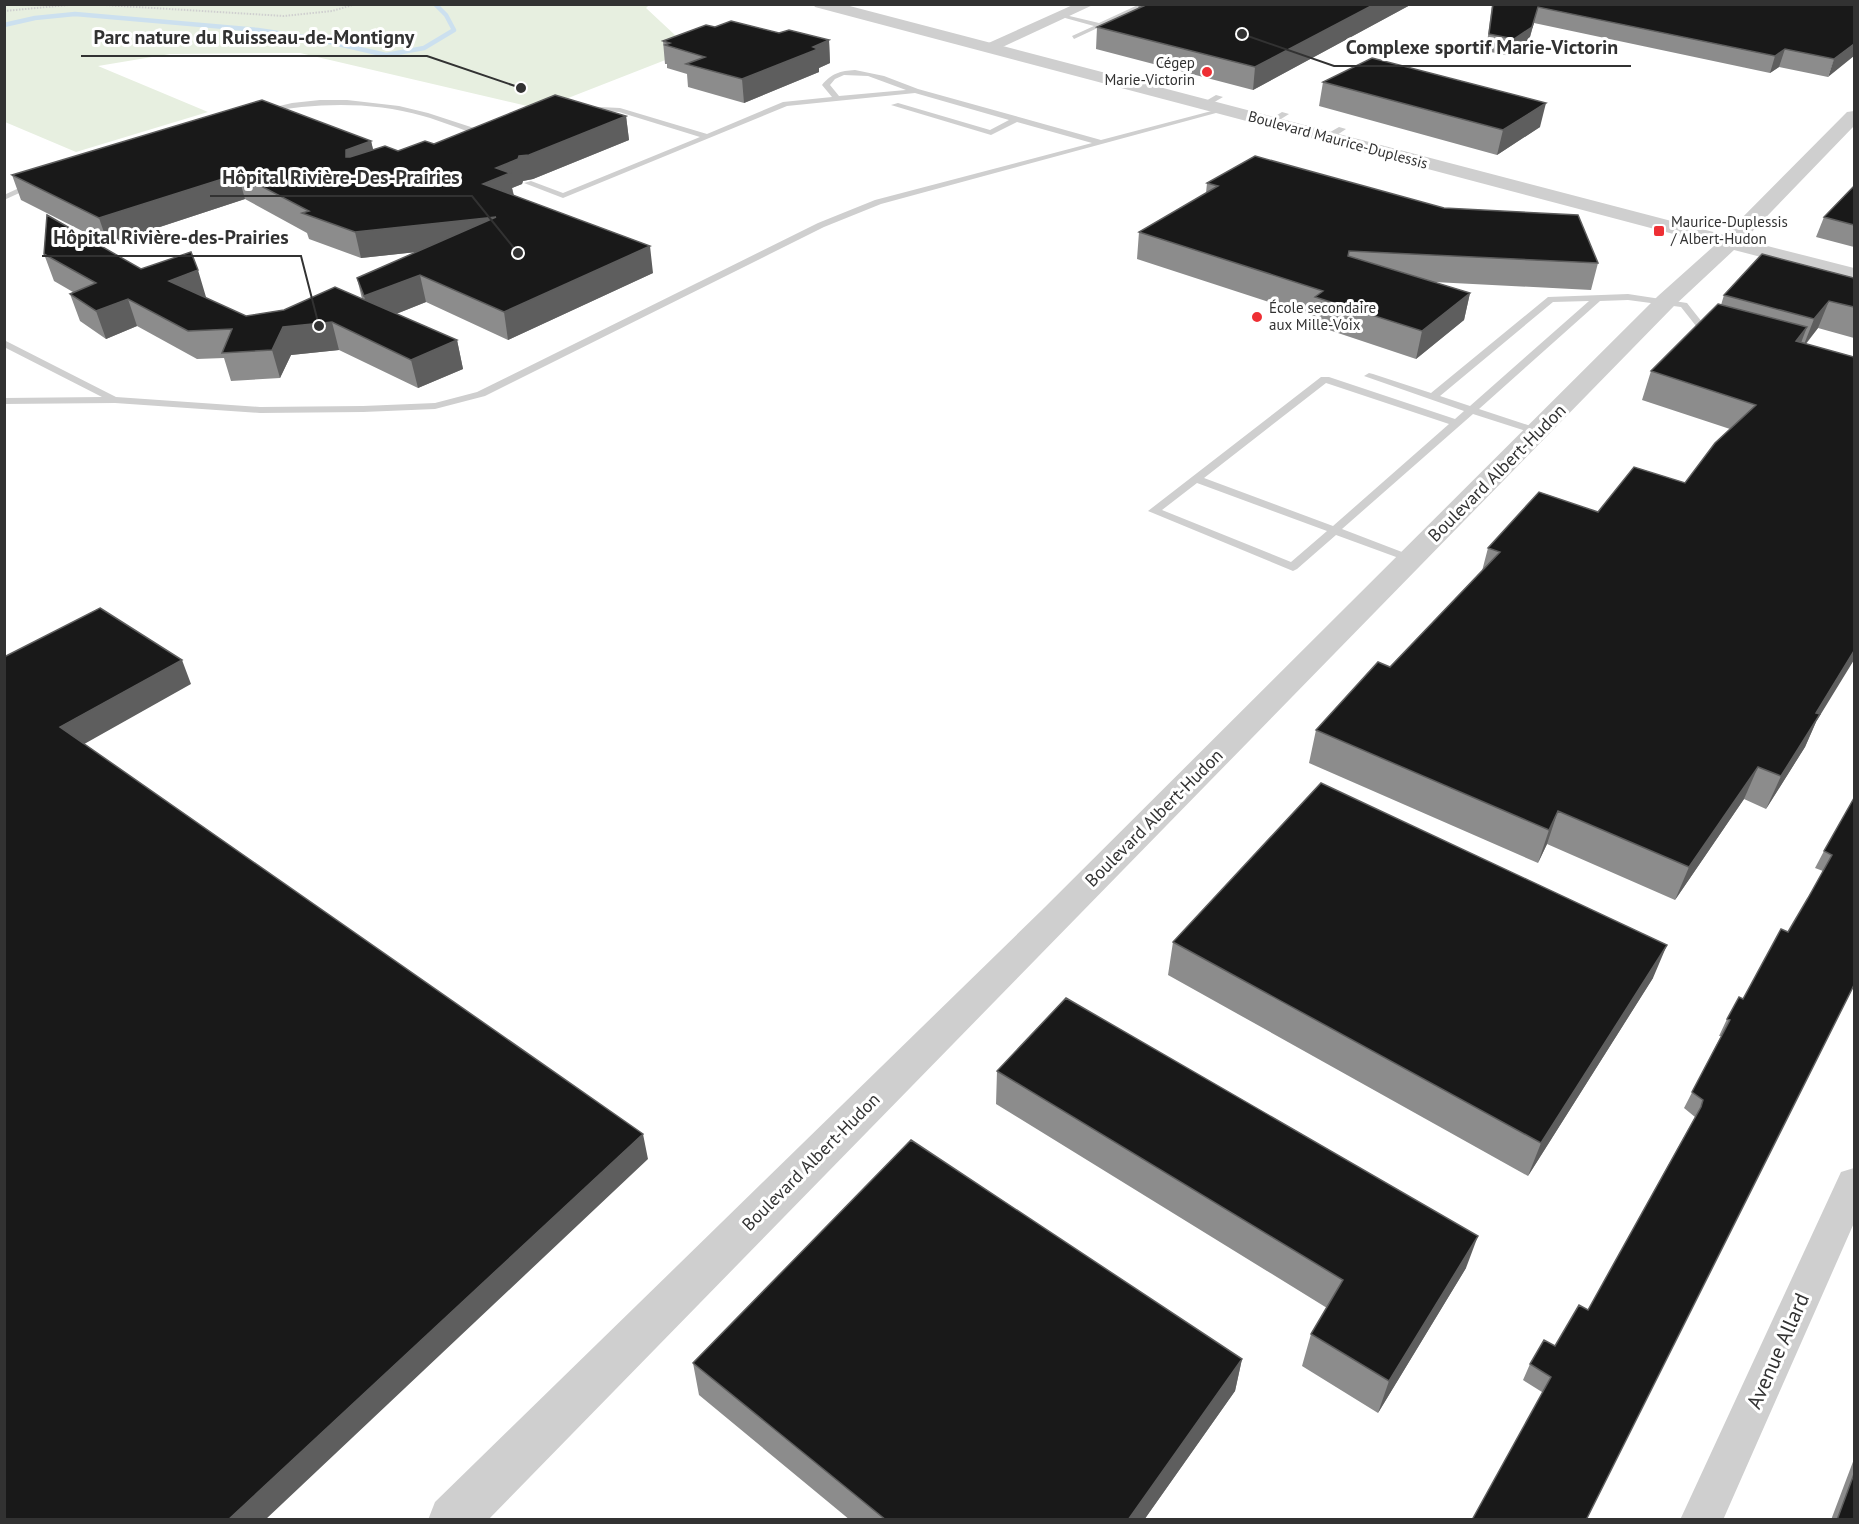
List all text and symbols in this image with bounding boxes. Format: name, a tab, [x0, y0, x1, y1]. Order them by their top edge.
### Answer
callout: Parc nature du Ruisseau-de-Montigny	[81, 18, 427, 56]
text: Parc nature du Ruisseau-de-Montigny	[94, 24, 415, 50]
callout: Complexe sportif Marie-Victorin	[1334, 28, 1631, 66]
text: Complexe sportif Marie-Victorin	[1346, 34, 1618, 60]
place label: Cégep Marie-Victorin	[1104, 53, 1195, 89]
marker: Cégep Marie-Victorin	[1200, 65, 1214, 79]
street label: Boulevard Maurice-Duplessis	[1246, 106, 1430, 173]
callout: Hôpital Rivière-Des-Prairies	[210, 158, 472, 196]
text: Hôpital Rivière-Des-Prairies	[222, 164, 460, 190]
place label: Maurice-Duplessis / Albert-Hudon	[1670, 212, 1788, 248]
callout: Hôpital Rivière-des-Prairies	[42, 218, 301, 256]
text: Hôpital Rivière-des-Prairies	[53, 224, 289, 250]
marker: Maurice-Duplessis / Albert-Hudon	[1652, 224, 1666, 238]
place label: École secondaire aux Mille-Voix	[1269, 298, 1376, 334]
marker: École secondaire aux Mille-Voix	[1250, 310, 1264, 324]
street label: Boulevard Albert-Hudon	[1423, 399, 1570, 546]
street label: Boulevard Albert-Hudon	[1080, 744, 1227, 891]
street label: Boulevard Albert-Hudon	[737, 1088, 884, 1235]
street label: Avenue Allard	[1740, 1289, 1815, 1413]

